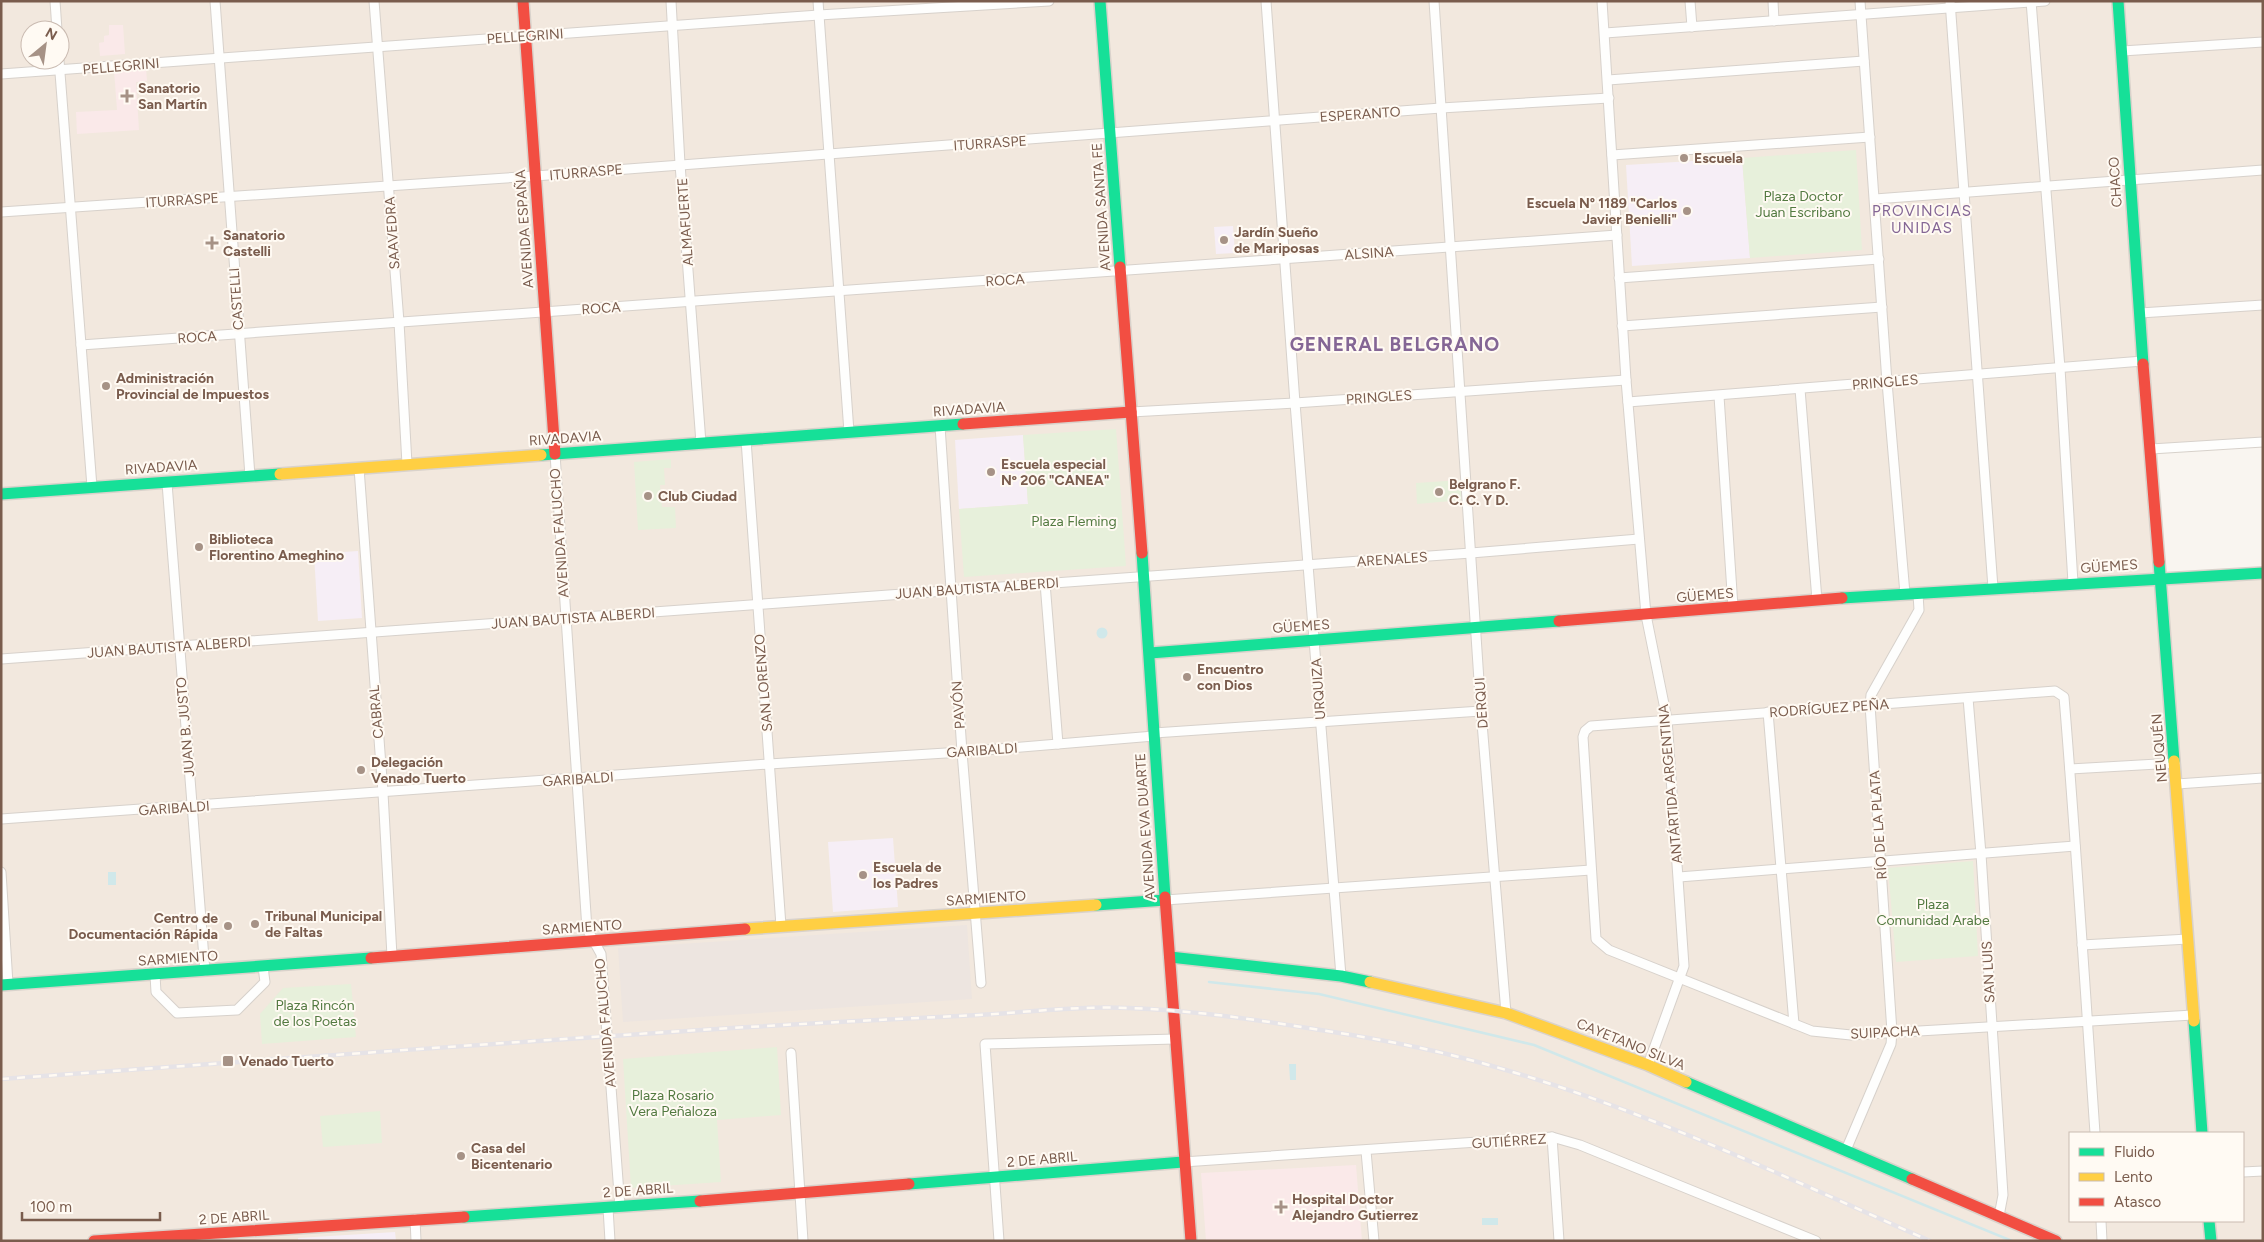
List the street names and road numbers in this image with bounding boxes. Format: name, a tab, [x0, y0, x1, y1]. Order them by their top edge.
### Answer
street label: PELLEGRINI	[486, 25, 564, 48]
street label: PELLEGRINI	[82, 55, 160, 78]
street label: ESPERANTO	[1319, 103, 1401, 126]
street label: ITURRASPE	[953, 132, 1027, 155]
street label: AVENIDA SANTA FE	[1089, 142, 1114, 272]
street label: CHACO	[2105, 156, 2126, 208]
street label: ITURRASPE	[549, 161, 623, 184]
street label: AVENIDA ESPAÑA	[512, 169, 537, 289]
street label: ALMAFUERTE	[674, 177, 697, 267]
street label: ITURRASPE	[145, 189, 219, 212]
street label: SAAVEDRA	[381, 196, 404, 270]
street label: ALSINA	[1344, 243, 1395, 264]
street label: CASTELLI	[226, 267, 247, 331]
street label: ROCA	[985, 271, 1026, 290]
street label: ROCA	[581, 299, 622, 318]
street label: ROCA	[177, 328, 218, 347]
street label: PRINGLES	[1851, 371, 1919, 394]
street label: PRINGLES	[1345, 387, 1413, 408]
street label: RIVADAVIA	[932, 398, 1006, 421]
street label: RIVADAVIA	[528, 427, 602, 450]
street label: RIVADAVIA	[124, 456, 198, 479]
street label: AVENIDA FALUCHO	[546, 468, 573, 598]
street label: ARENALES	[1356, 549, 1428, 570]
street label: GÜEMES	[2080, 556, 2138, 577]
street label: JUAN BAUTISTA ALBERDI	[894, 574, 1060, 603]
street label: GÜEMES	[1676, 585, 1734, 606]
street label: JUAN BAUTISTA ALBERDI	[490, 604, 656, 633]
street label: GÜEMES	[1272, 616, 1330, 637]
street label: JUAN BAUTISTA ALBERDI	[86, 633, 252, 662]
street label: SAN LORENZO	[751, 633, 776, 733]
street label: URQUIZA	[1308, 657, 1329, 720]
street label: JUAN B. JUSTO	[173, 676, 198, 778]
street label: DERQUI	[1471, 677, 1492, 729]
street label: PAVÓN	[948, 680, 969, 730]
street label: CABRAL	[366, 684, 387, 739]
street label: RODRÍGUEZ PEÑA	[1769, 696, 1890, 721]
street label: ANTÁRTIDA ARGENTINA	[1655, 703, 1686, 864]
street label: NEUQUÉN	[2148, 713, 2171, 783]
street label: GARIBALDI	[946, 740, 1018, 761]
street label: AVENIDA EVA DUARTE	[1132, 752, 1159, 901]
street label: GARIBALDI	[542, 769, 614, 790]
street label: RÍO DE LA PLATA	[1866, 769, 1891, 880]
street label: GARIBALDI	[138, 798, 210, 819]
street label: SARMIENTO	[945, 887, 1027, 910]
street label: SARMIENTO	[541, 916, 623, 939]
street label: SAN LUIS	[1978, 941, 1999, 1003]
street label: SARMIENTO	[137, 947, 219, 970]
street label: AVENIDA FALUCHO	[591, 957, 620, 1088]
street label: CAYETANO SILVA	[1574, 1015, 1688, 1074]
street label: SUIPACHA	[1850, 1022, 1921, 1043]
street label: GUTIÉRREZ	[1471, 1130, 1547, 1153]
street label: 2 DE ABRIL	[1006, 1148, 1079, 1171]
street label: 2 DE ABRIL	[602, 1180, 675, 1201]
street label: 2 DE ABRIL	[198, 1207, 271, 1228]

